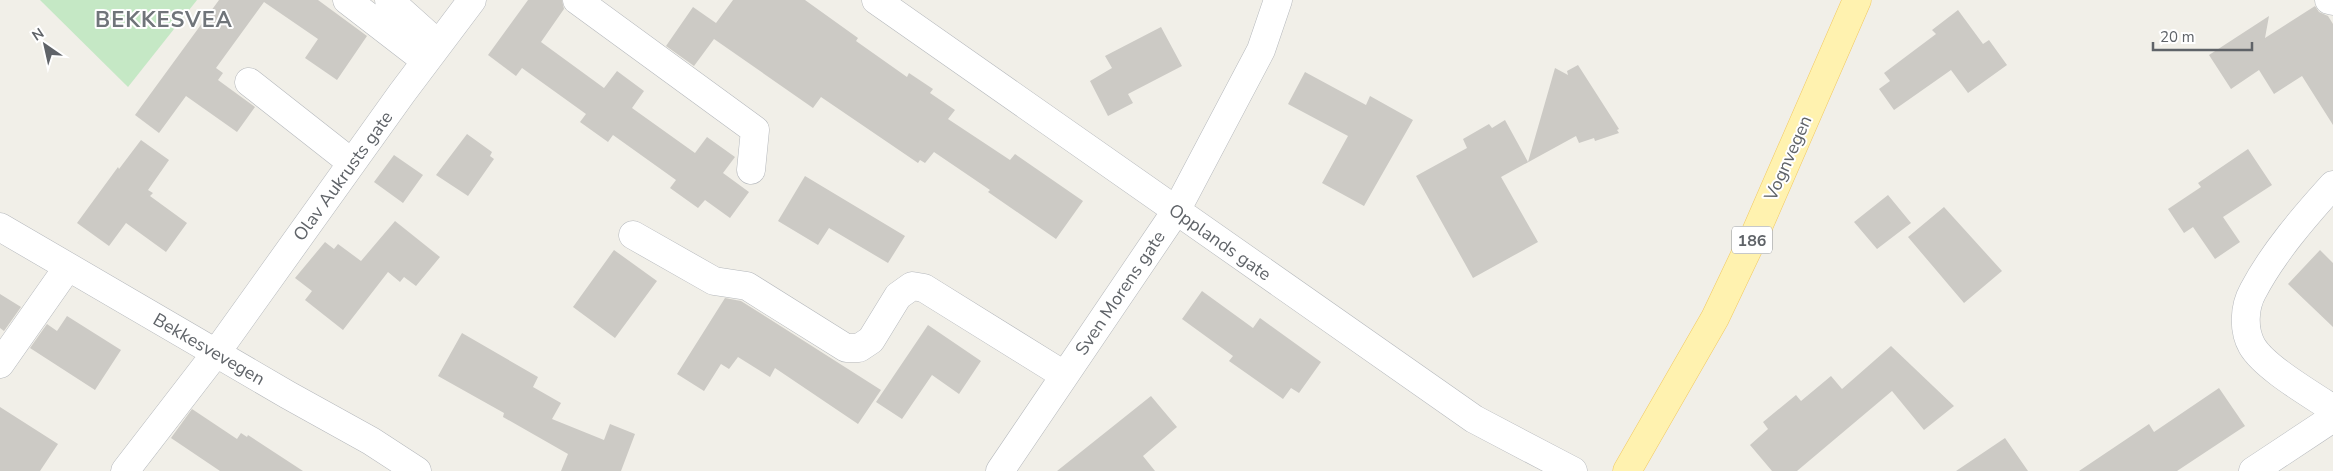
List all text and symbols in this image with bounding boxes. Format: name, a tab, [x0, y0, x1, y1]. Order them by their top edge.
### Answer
district label: BEKKESVEA	[95, 5, 233, 35]
north arrow	[20, 20, 70, 70]
scale bar	[2153, 20, 2252, 52]
text: N	[28, 24, 48, 45]
text: 20 m	[2160, 27, 2195, 47]
street label: Olav Aukrusts gate	[288, 106, 398, 246]
street label: Vognvegen	[1758, 112, 1817, 205]
street label: Opplands gate	[1164, 198, 1276, 286]
street label: Sven Morens gate	[1069, 226, 1171, 360]
road number: 186	[1732, 226, 1772, 254]
street label: Bekkesvevegen	[149, 307, 269, 391]

